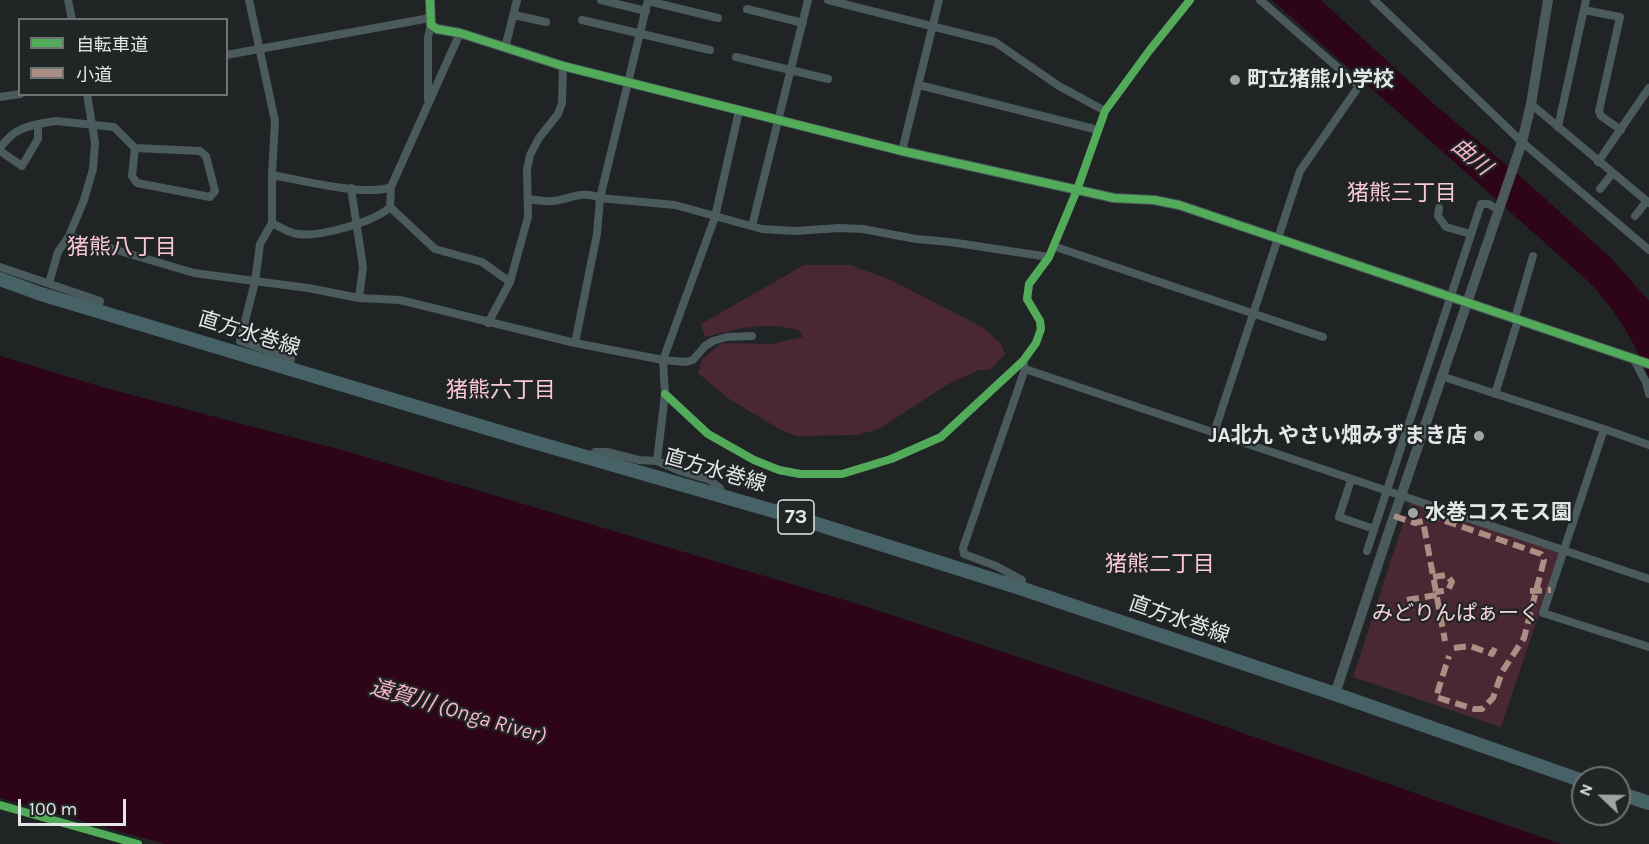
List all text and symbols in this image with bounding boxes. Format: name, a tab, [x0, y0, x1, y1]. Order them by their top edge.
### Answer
legend	[18, 18, 228, 96]
text: 自転車道	[76, 34, 148, 56]
text: 小道	[76, 64, 112, 86]
place label: 町立猪熊小学校	[1247, 67, 1394, 93]
marker: 町立猪熊小学校	[1228, 73, 1242, 87]
water label: 曲川	[1446, 133, 1496, 181]
district label: 猪熊三丁目	[1347, 181, 1457, 207]
district label: 猪熊八丁目	[67, 235, 177, 261]
street label: 直方水巻線	[195, 307, 303, 361]
district label: 猪熊六丁目	[446, 378, 556, 404]
place label: JA北九 やさい畑みずまき店	[1208, 423, 1467, 449]
marker: JA北九 やさい畑みずまき店	[1472, 429, 1486, 443]
street label: 直方水巻線	[661, 444, 769, 498]
road number: 73	[778, 500, 814, 534]
place label: 水巻コスモス園	[1425, 500, 1572, 526]
marker: 水巻コスモス園	[1406, 506, 1420, 520]
district label: 猪熊二丁目	[1105, 552, 1215, 578]
street label: 直方水巻線	[1125, 591, 1233, 649]
park label: みどりんぱぁーく	[1372, 601, 1540, 627]
water label: 遠賀川 (Onga River)	[367, 674, 549, 750]
north arrow	[1571, 766, 1631, 826]
text: N	[1575, 781, 1597, 799]
scale bar	[21, 787, 129, 825]
text: 100 m	[29, 798, 77, 820]

